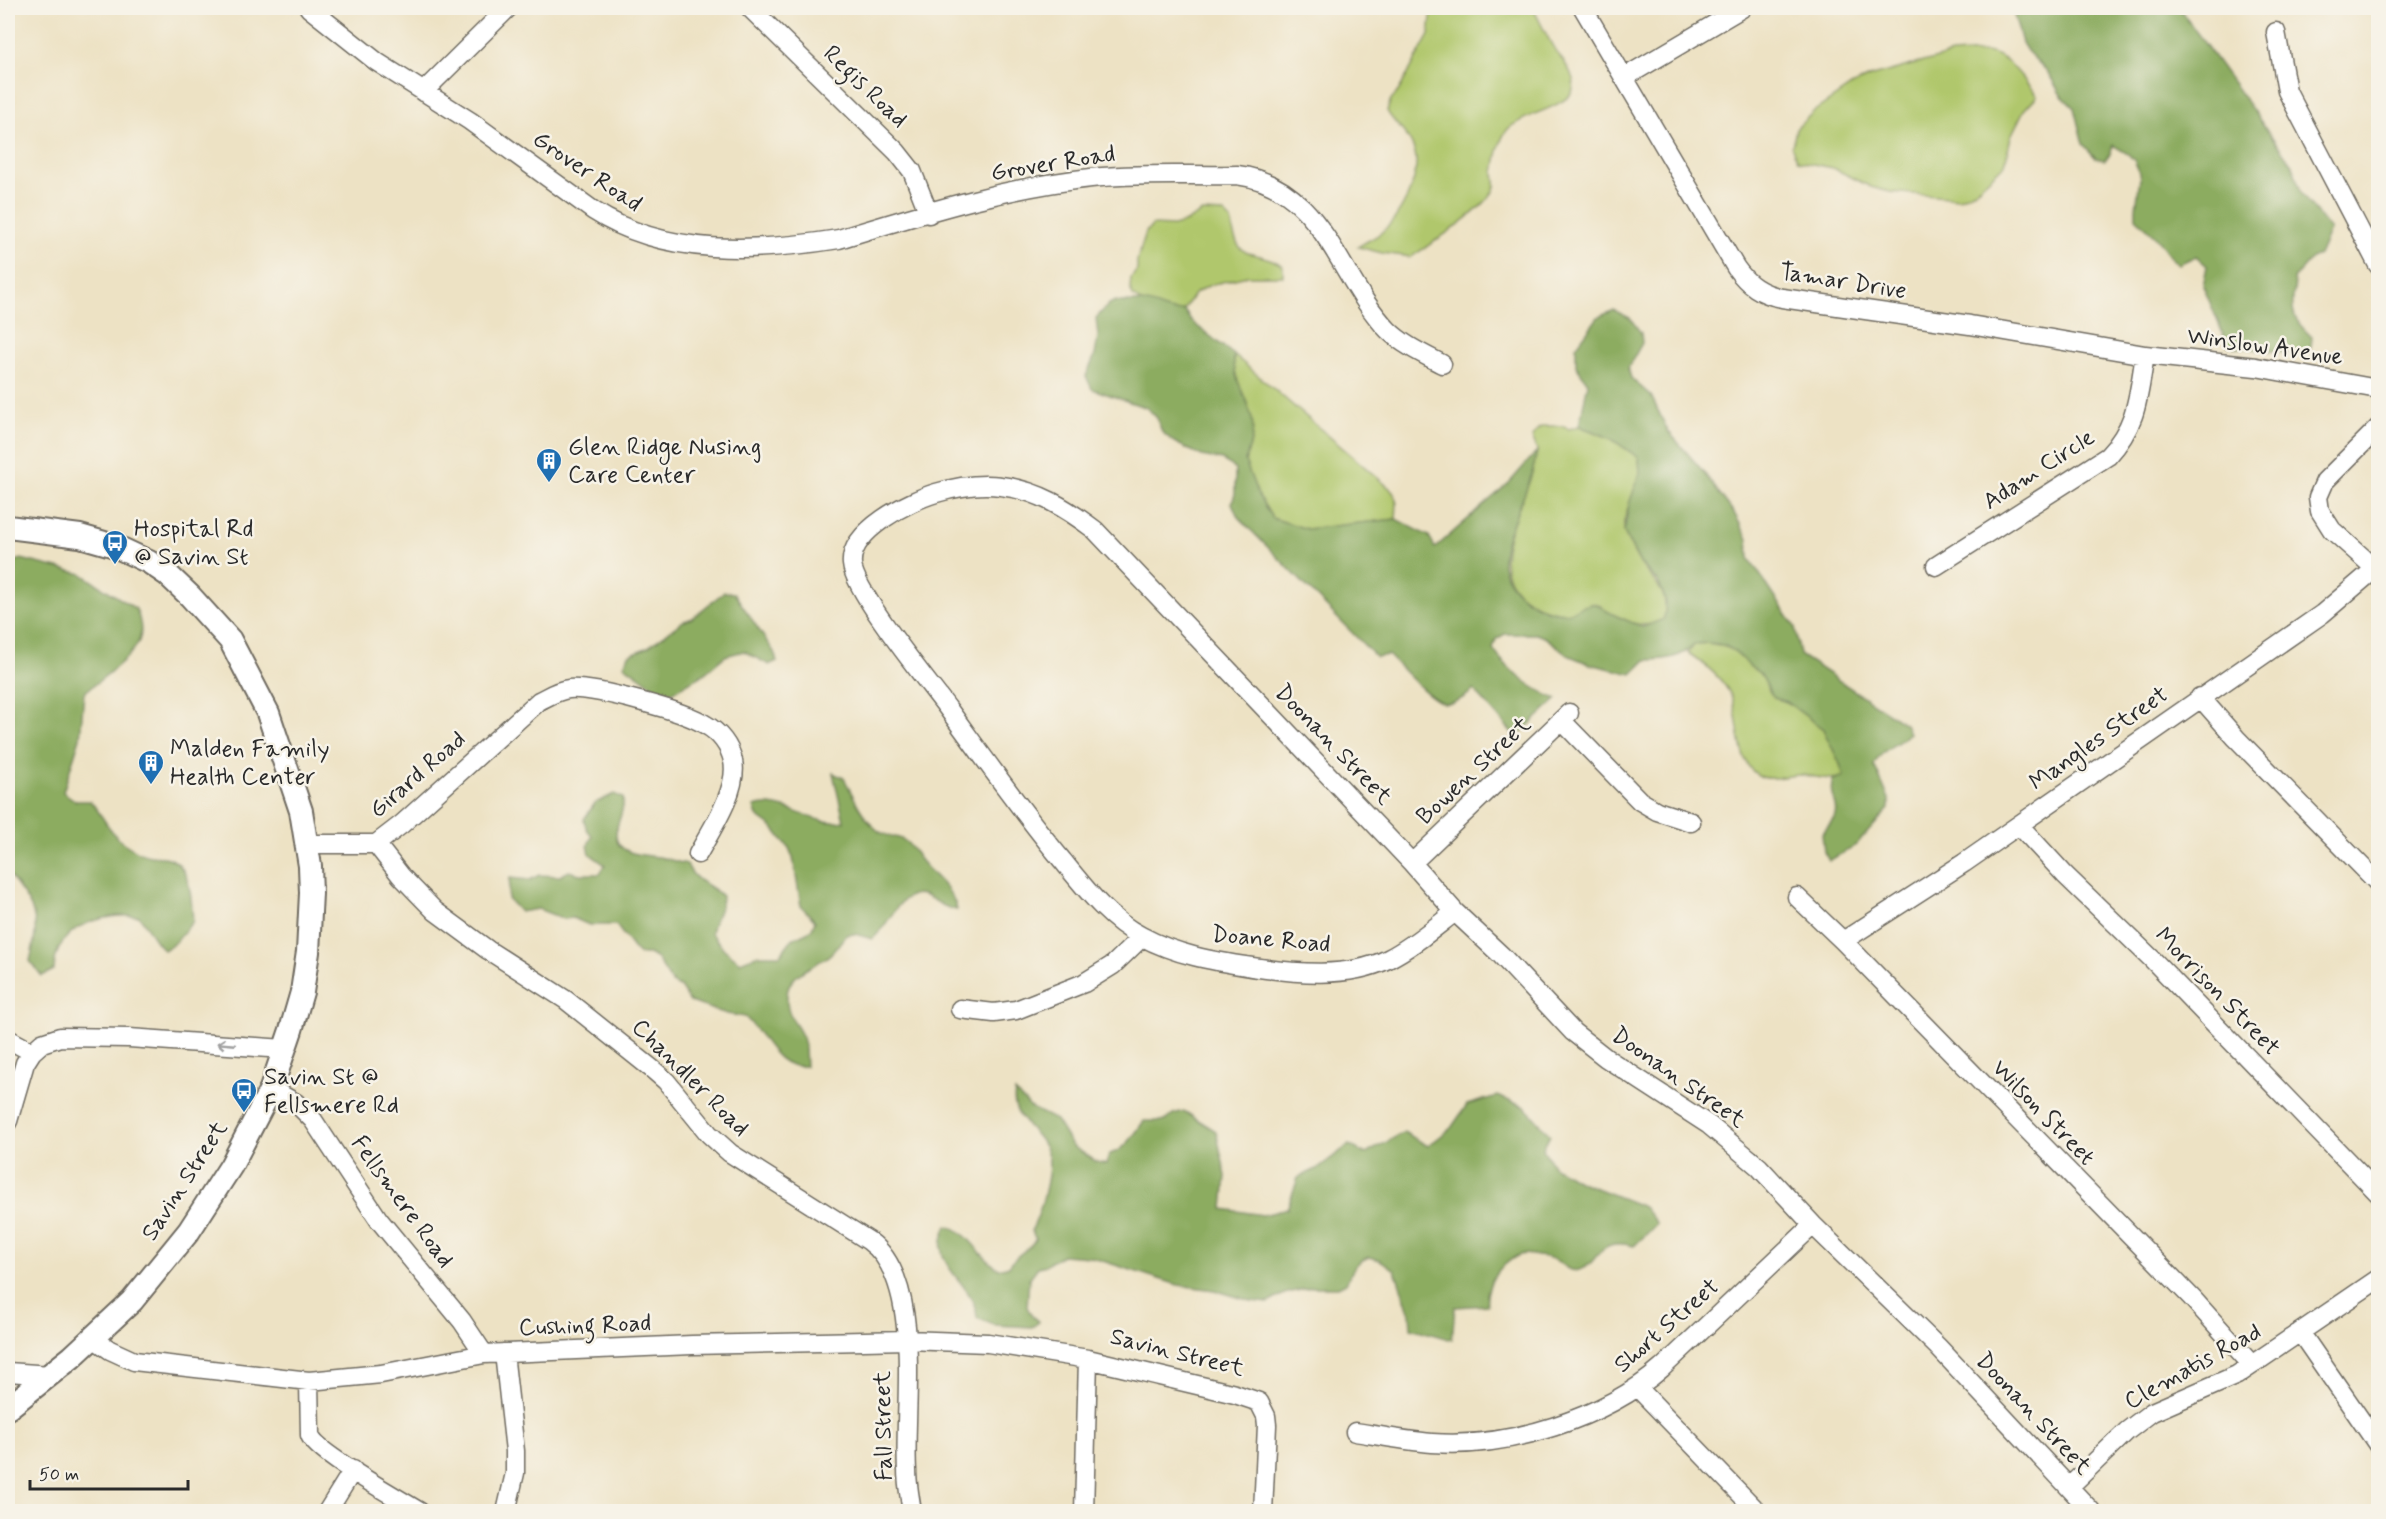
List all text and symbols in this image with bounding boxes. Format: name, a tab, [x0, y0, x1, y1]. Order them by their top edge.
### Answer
street label: Regis Road	[814, 39, 914, 137]
street label: Grover Road	[526, 124, 648, 220]
street label: Grover Road	[989, 139, 1117, 189]
street label: Tamar Drive	[1777, 257, 1909, 307]
street label: Winslow Avenue	[2185, 321, 2345, 373]
street label: Adam Circle	[1977, 422, 2101, 518]
place label: Glen Ridge Nusing Care Center	[568, 432, 761, 491]
building icon: Glen Ridge Nusing Care Center	[534, 446, 564, 484]
place label: Hospital Rd @ Savin St	[134, 514, 254, 573]
bus stop icon: Hospital Rd @ Savin St	[100, 528, 130, 566]
street label: Doonan Street	[1267, 678, 1399, 812]
street label: Mangles Street	[2023, 679, 2176, 800]
street label: Bowen Street	[1410, 710, 1538, 832]
street label: Girard Road	[363, 724, 473, 826]
place label: Malden Family Health Center	[170, 734, 329, 793]
building icon: Malden Family Health Center	[136, 748, 166, 786]
street label: Doane Road	[1210, 919, 1332, 961]
street label: Morrison Street	[2148, 921, 2286, 1063]
street label: Chandler Road	[624, 1012, 756, 1144]
street label: Doonan Street	[1605, 1020, 1751, 1136]
one-way arrow	[217, 1038, 236, 1049]
street label: Wilson Street	[1985, 1053, 2101, 1173]
place label: Savin St @ Fellsmere Rd	[264, 1062, 399, 1121]
bus stop icon: Savin St @ Fellsmere Rd	[229, 1076, 259, 1114]
street label: Savin Street	[135, 1115, 235, 1247]
street label: Fellsmere Road	[343, 1130, 461, 1274]
street label: Short Street	[1608, 1272, 1726, 1380]
street label: Cushing Road	[518, 1308, 652, 1347]
street label: Clematis Road	[2119, 1317, 2267, 1417]
street label: Savin Street	[1107, 1321, 1247, 1385]
street label: Doonan Street	[1968, 1346, 2098, 1482]
street label: Fall Street	[868, 1371, 900, 1481]
scale bar	[30, 1453, 188, 1491]
text: 50 m	[39, 1463, 79, 1487]

